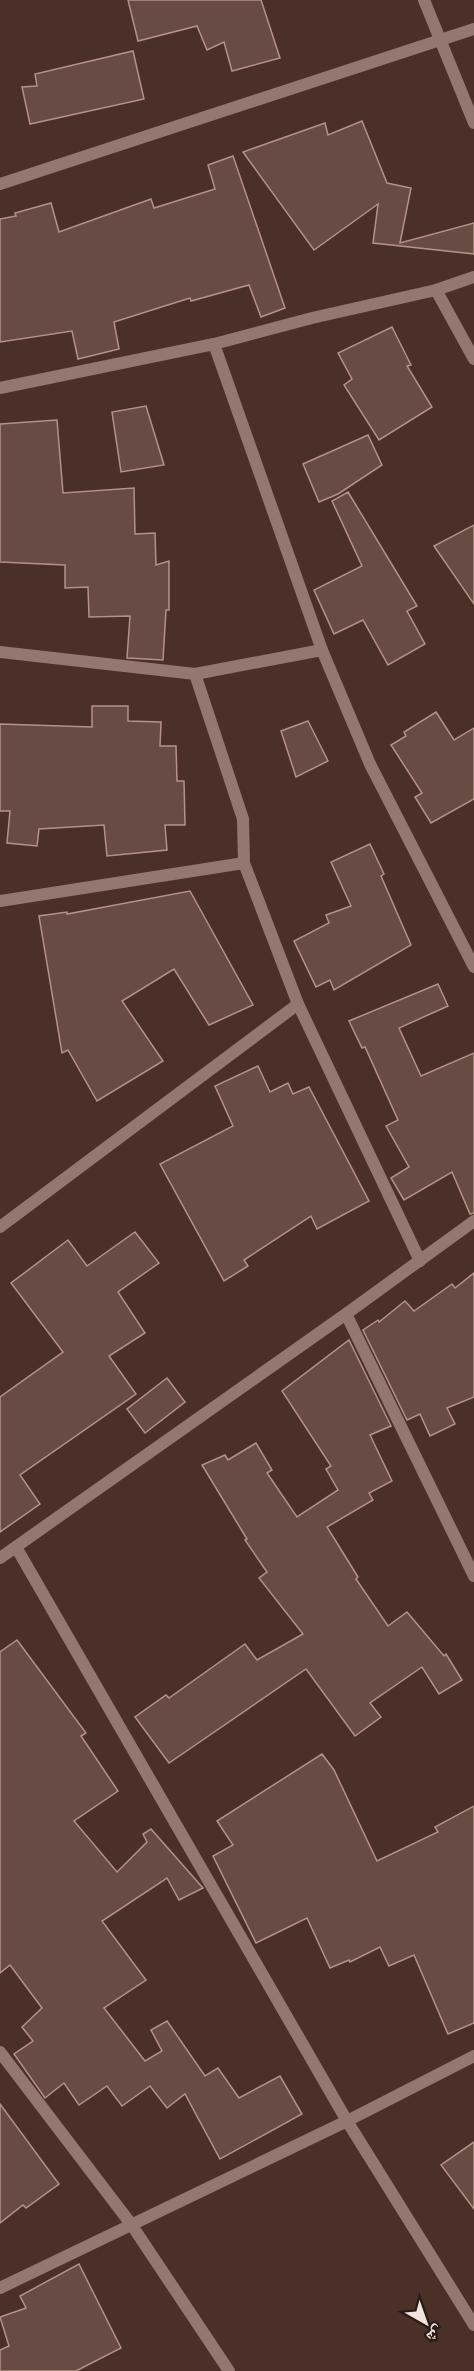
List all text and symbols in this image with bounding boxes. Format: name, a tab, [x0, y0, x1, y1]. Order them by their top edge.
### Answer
north arrow	[396, 2293, 456, 2353]
text: ش	[422, 2321, 449, 2348]

